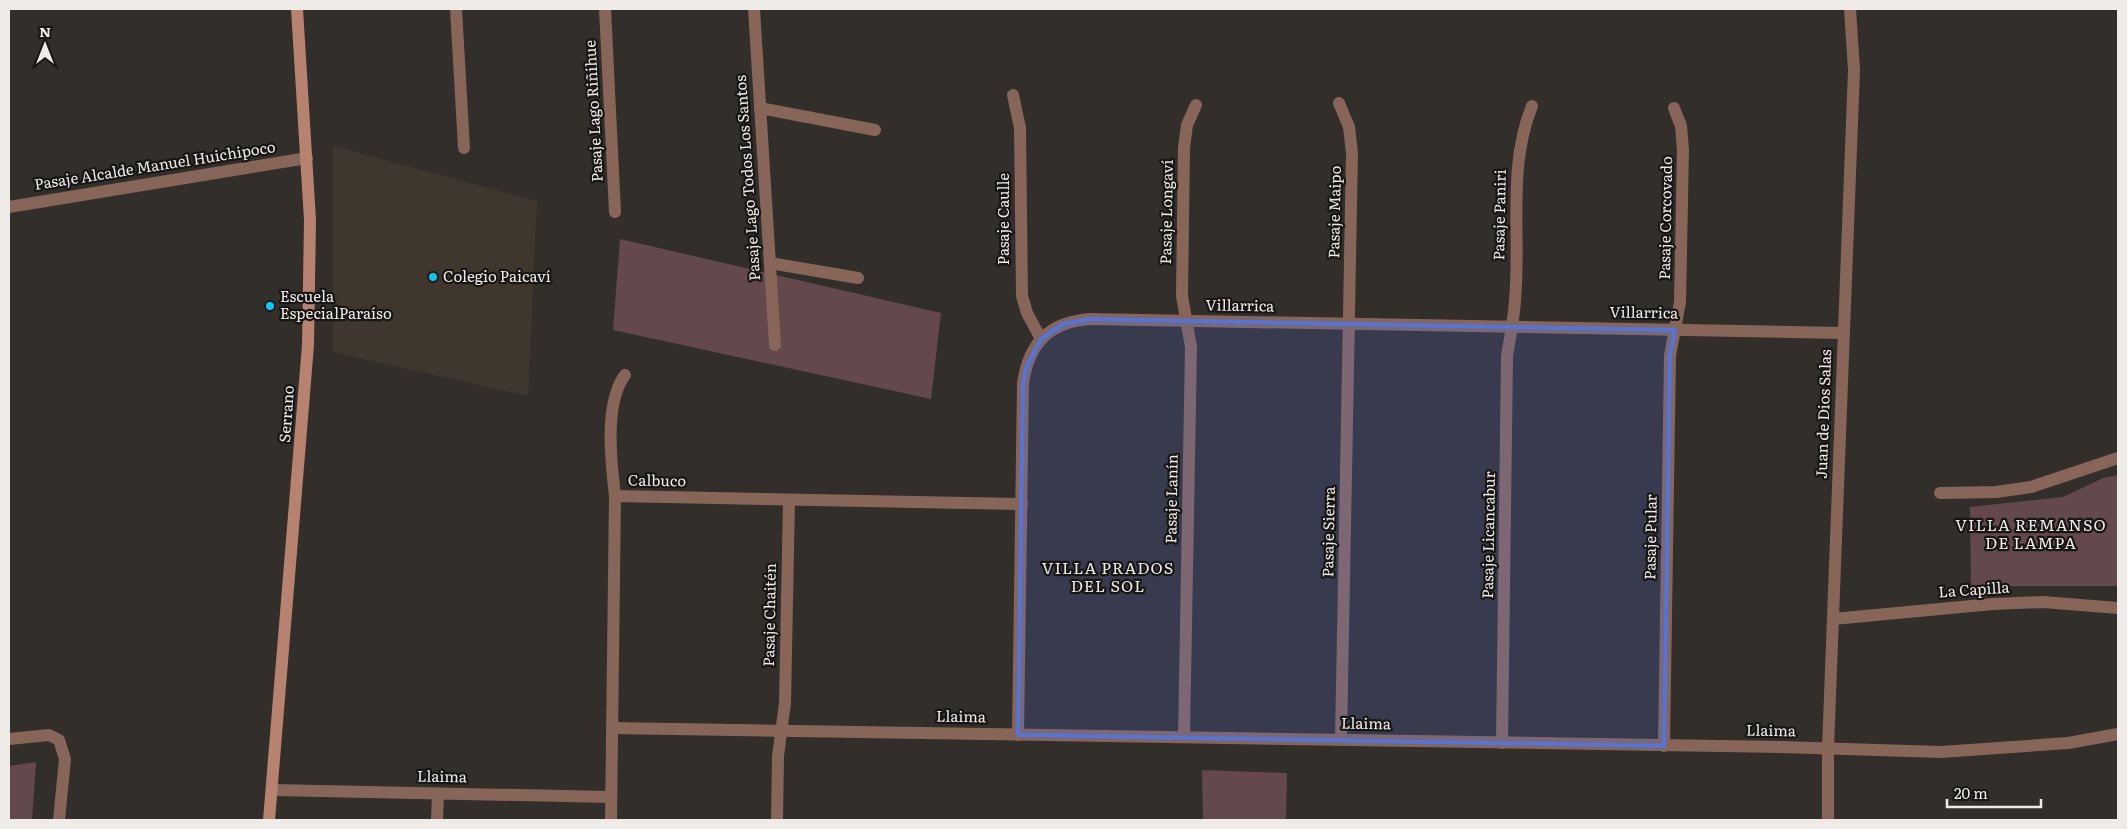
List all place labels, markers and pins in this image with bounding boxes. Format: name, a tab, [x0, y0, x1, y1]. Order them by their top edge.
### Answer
place label: Colegio Paicaví	[443, 264, 551, 287]
marker: Colegio Paicaví	[427, 271, 439, 283]
place label: Escuela EspecialParaíso	[280, 284, 392, 324]
marker: Escuela EspecialParaíso	[264, 300, 276, 312]

